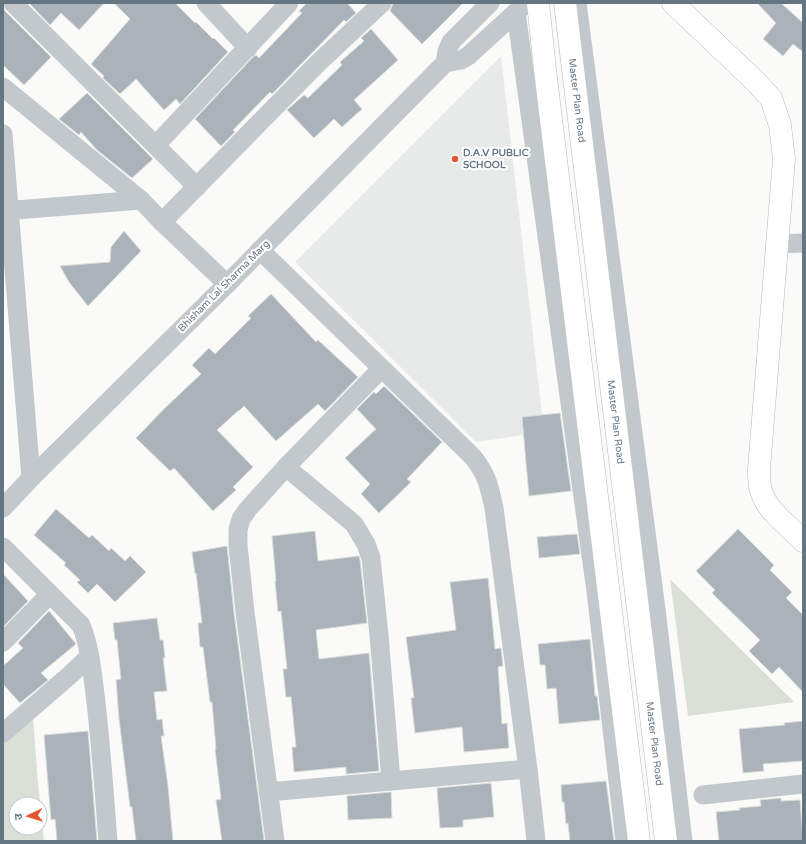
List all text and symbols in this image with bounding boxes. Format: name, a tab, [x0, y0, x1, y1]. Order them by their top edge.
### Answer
street label: Master Plan Road	[566, 58, 588, 143]
place label: D.A.V PUBLIC SCHOOL	[463, 147, 529, 171]
marker: D.A.V PUBLIC SCHOOL	[450, 154, 460, 164]
street label: Bhisham Lal Sharma Marg	[176, 238, 272, 334]
street label: Master Plan Road	[604, 379, 627, 465]
street label: Master Plan Road	[643, 701, 665, 786]
north arrow	[8, 796, 48, 836]
text: उ	[12, 812, 25, 820]

